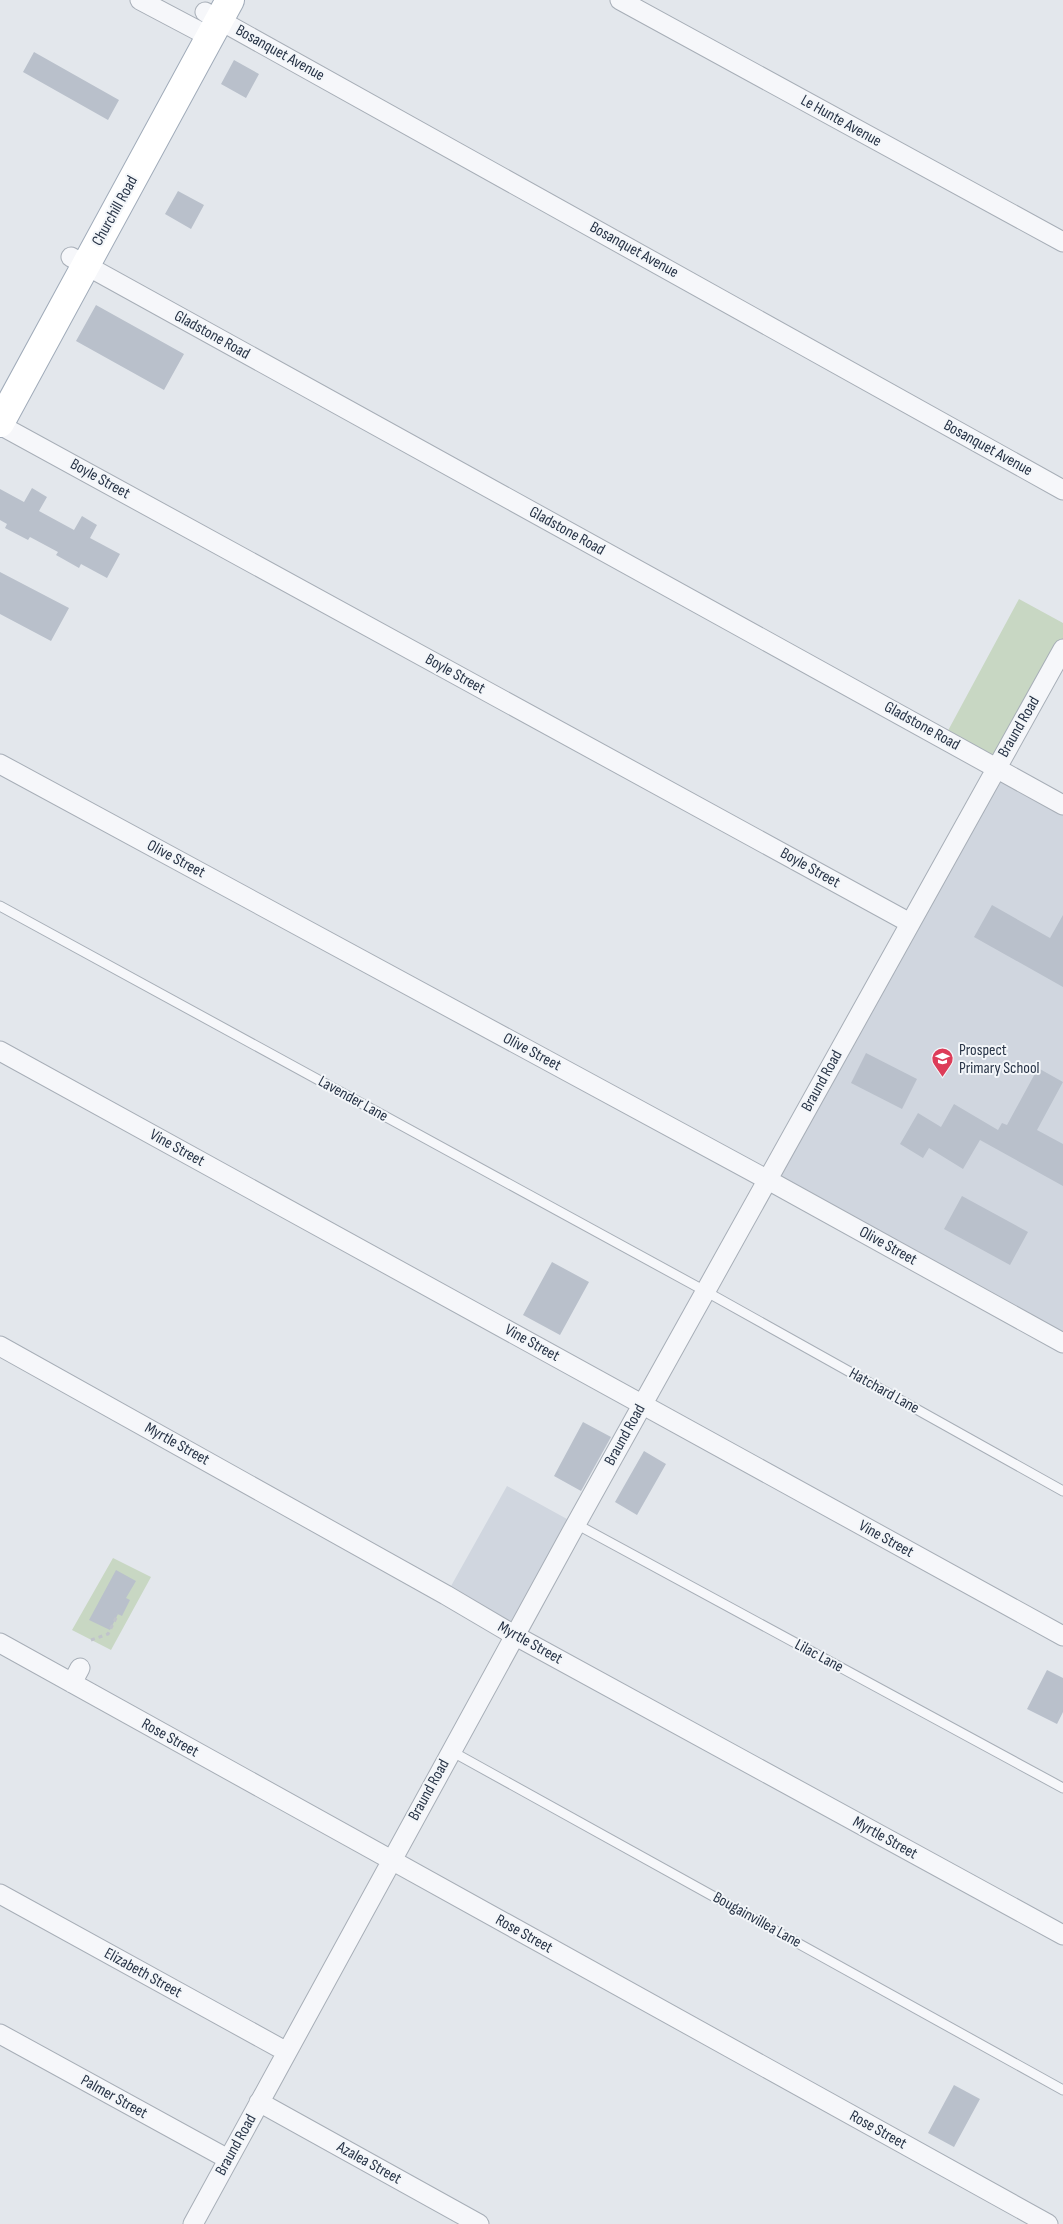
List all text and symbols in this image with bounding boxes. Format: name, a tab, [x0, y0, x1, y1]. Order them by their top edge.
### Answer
street label: Bosanquet Avenue	[232, 21, 328, 85]
street label: Le Hunte Avenue	[797, 91, 885, 151]
street label: Churchill Road	[88, 173, 142, 249]
street label: Bosanquet Avenue	[586, 218, 682, 282]
street label: Gladstone Road	[171, 306, 253, 364]
street label: Bosanquet Avenue	[940, 416, 1036, 480]
street label: Boyle Street	[67, 455, 133, 503]
street label: Gladstone Road	[526, 502, 608, 560]
street label: Boyle Street	[422, 650, 488, 698]
street label: Braund Road	[994, 693, 1044, 761]
street label: Gladstone Road	[881, 697, 963, 755]
street label: Olive Street	[144, 836, 208, 882]
street label: Boyle Street	[777, 844, 843, 892]
street label: Olive Street	[500, 1029, 564, 1075]
place label: Prospect Primary School	[959, 1041, 1040, 1078]
street label: Braund Road	[797, 1047, 847, 1115]
school or university icon: Prospect Primary School	[931, 1047, 955, 1078]
street label: Lavender Lane	[315, 1072, 391, 1126]
street label: Vine Street	[146, 1125, 208, 1171]
street label: Olive Street	[856, 1222, 920, 1270]
street label: Vine Street	[501, 1320, 563, 1366]
street label: Hatchard Lane	[846, 1364, 922, 1418]
street label: Braund Road	[600, 1401, 650, 1469]
street label: Myrtle Street	[141, 1418, 213, 1470]
street label: Vine Street	[855, 1516, 917, 1562]
street label: Myrtle Street	[494, 1617, 566, 1669]
street label: Lilac Lane	[791, 1635, 847, 1677]
street label: Rose Street	[138, 1715, 202, 1761]
street label: Braund Road	[404, 1756, 454, 1824]
street label: Myrtle Street	[849, 1812, 921, 1864]
street label: Bougainvillea Lane	[709, 1888, 805, 1952]
street label: Rose Street	[492, 1911, 556, 1957]
street label: Elizabeth Street	[101, 1944, 185, 2002]
street label: Palmer Street	[77, 2071, 151, 2123]
street label: Rose Street	[846, 2107, 910, 2153]
street label: Braund Road	[211, 2111, 261, 2179]
street label: Azalea Street	[333, 2137, 405, 2189]

